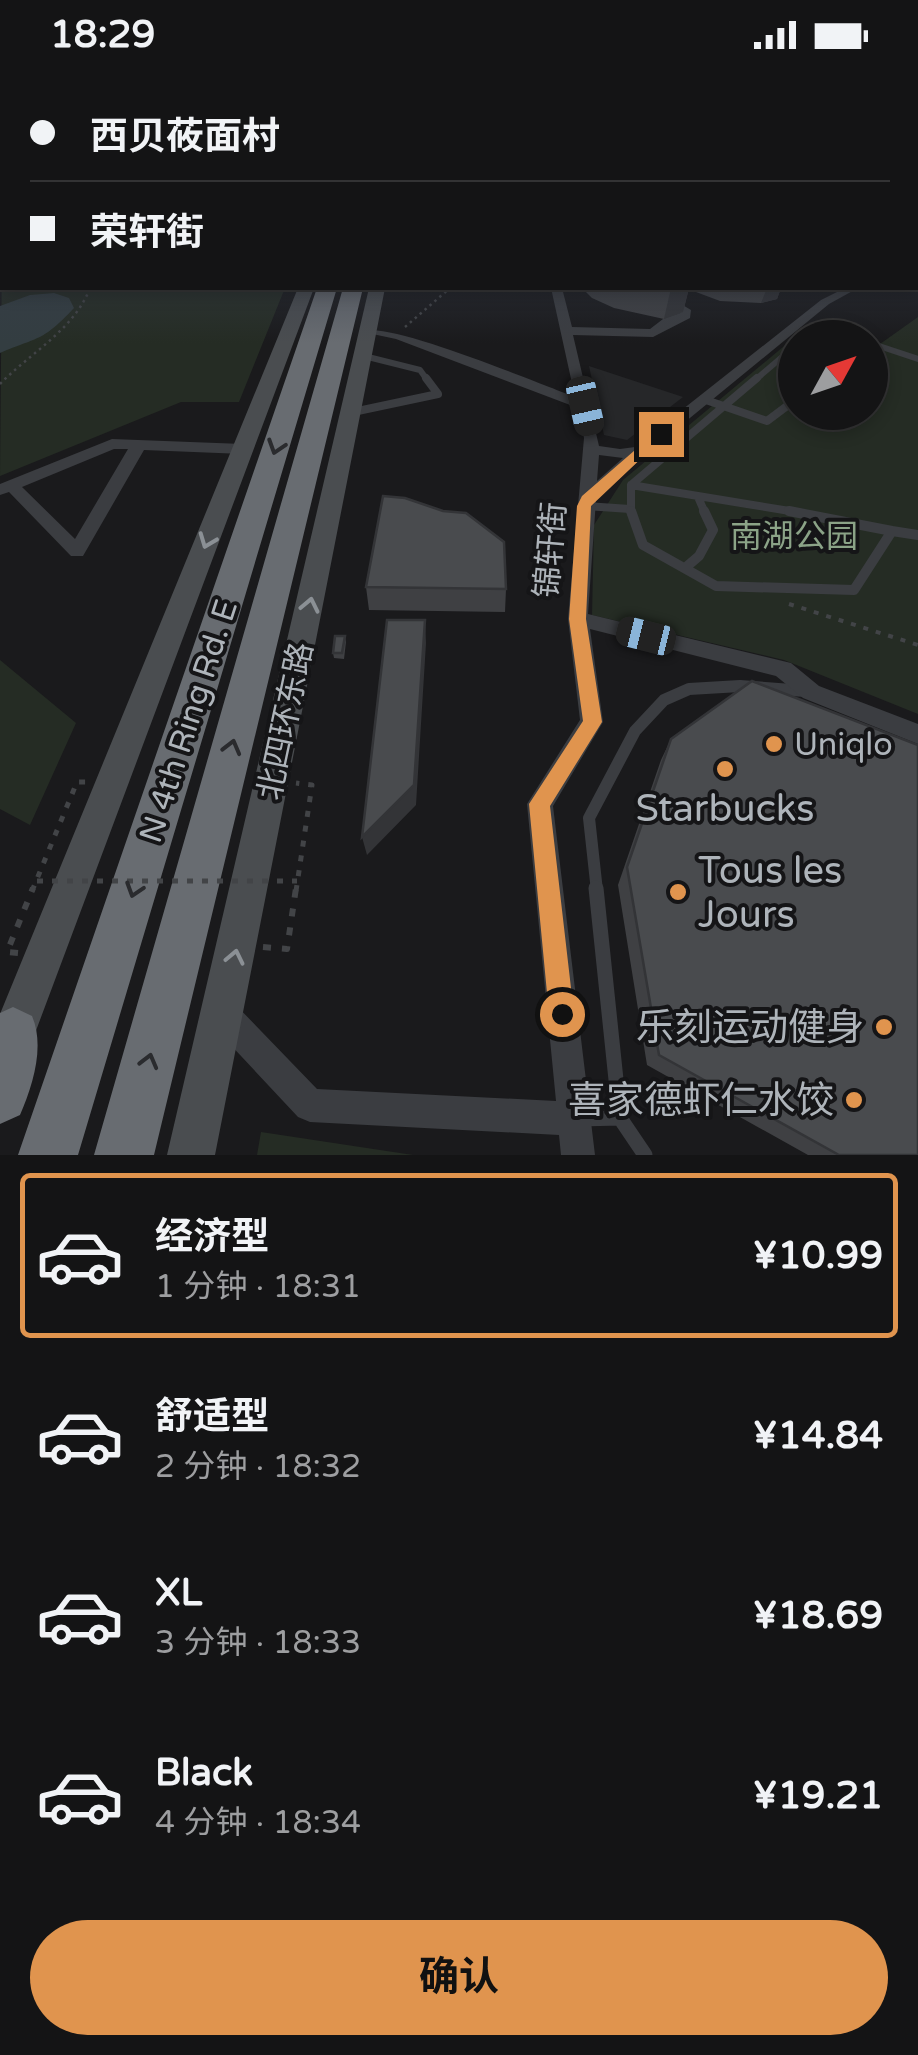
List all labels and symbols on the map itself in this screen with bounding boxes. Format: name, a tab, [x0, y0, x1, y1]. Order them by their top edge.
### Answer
north arrow	[778, 320, 888, 430]
car	[564, 373, 606, 439]
route end	[639, 412, 684, 457]
one-way arrow	[267, 438, 287, 455]
street label: 锦轩街	[528, 501, 574, 600]
park label: 南湖公园	[730, 518, 858, 556]
one-way arrow	[198, 532, 218, 549]
street label: N 4th Ring Rd. E	[132, 595, 246, 847]
one-way arrow	[298, 597, 319, 614]
car	[613, 614, 679, 658]
street label: 北四环东路	[251, 639, 321, 803]
place label: Uniqlo	[794, 726, 893, 764]
marker: Uniqlo	[763, 733, 785, 755]
one-way arrow	[220, 738, 241, 756]
marker: Starbucks	[714, 758, 736, 780]
place label: Starbucks	[635, 786, 815, 832]
place label: Tous les Jours	[698, 848, 842, 938]
one-way arrow	[125, 880, 145, 897]
marker: Tous les Jours	[667, 881, 689, 903]
one-way arrow	[223, 949, 244, 966]
route start	[540, 992, 585, 1037]
place label: 乐刻运动健身	[636, 1005, 864, 1051]
marker: 乐刻运动健身	[873, 1016, 895, 1038]
one-way arrow	[137, 1053, 158, 1070]
place label: 喜家德虾仁水饺	[568, 1078, 834, 1124]
marker: 喜家德虾仁水饺	[843, 1089, 865, 1111]

